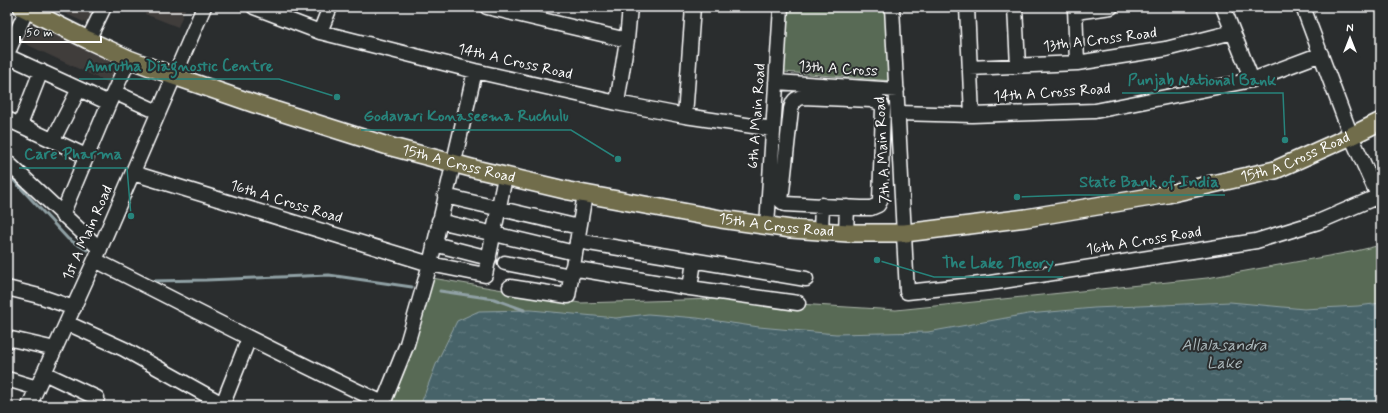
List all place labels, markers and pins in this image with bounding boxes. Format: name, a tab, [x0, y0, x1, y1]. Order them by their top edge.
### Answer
callout: Amrutha Diagnostic Centre	[79, 51, 279, 79]
callout: Punjab National Bank	[1122, 65, 1283, 93]
callout: Godavari Konaseema Ruchulu	[361, 102, 571, 130]
callout: Care Pharma	[19, 140, 127, 168]
callout: State Bank of India	[1072, 167, 1225, 195]
callout: The Lake Theory	[934, 249, 1063, 277]

